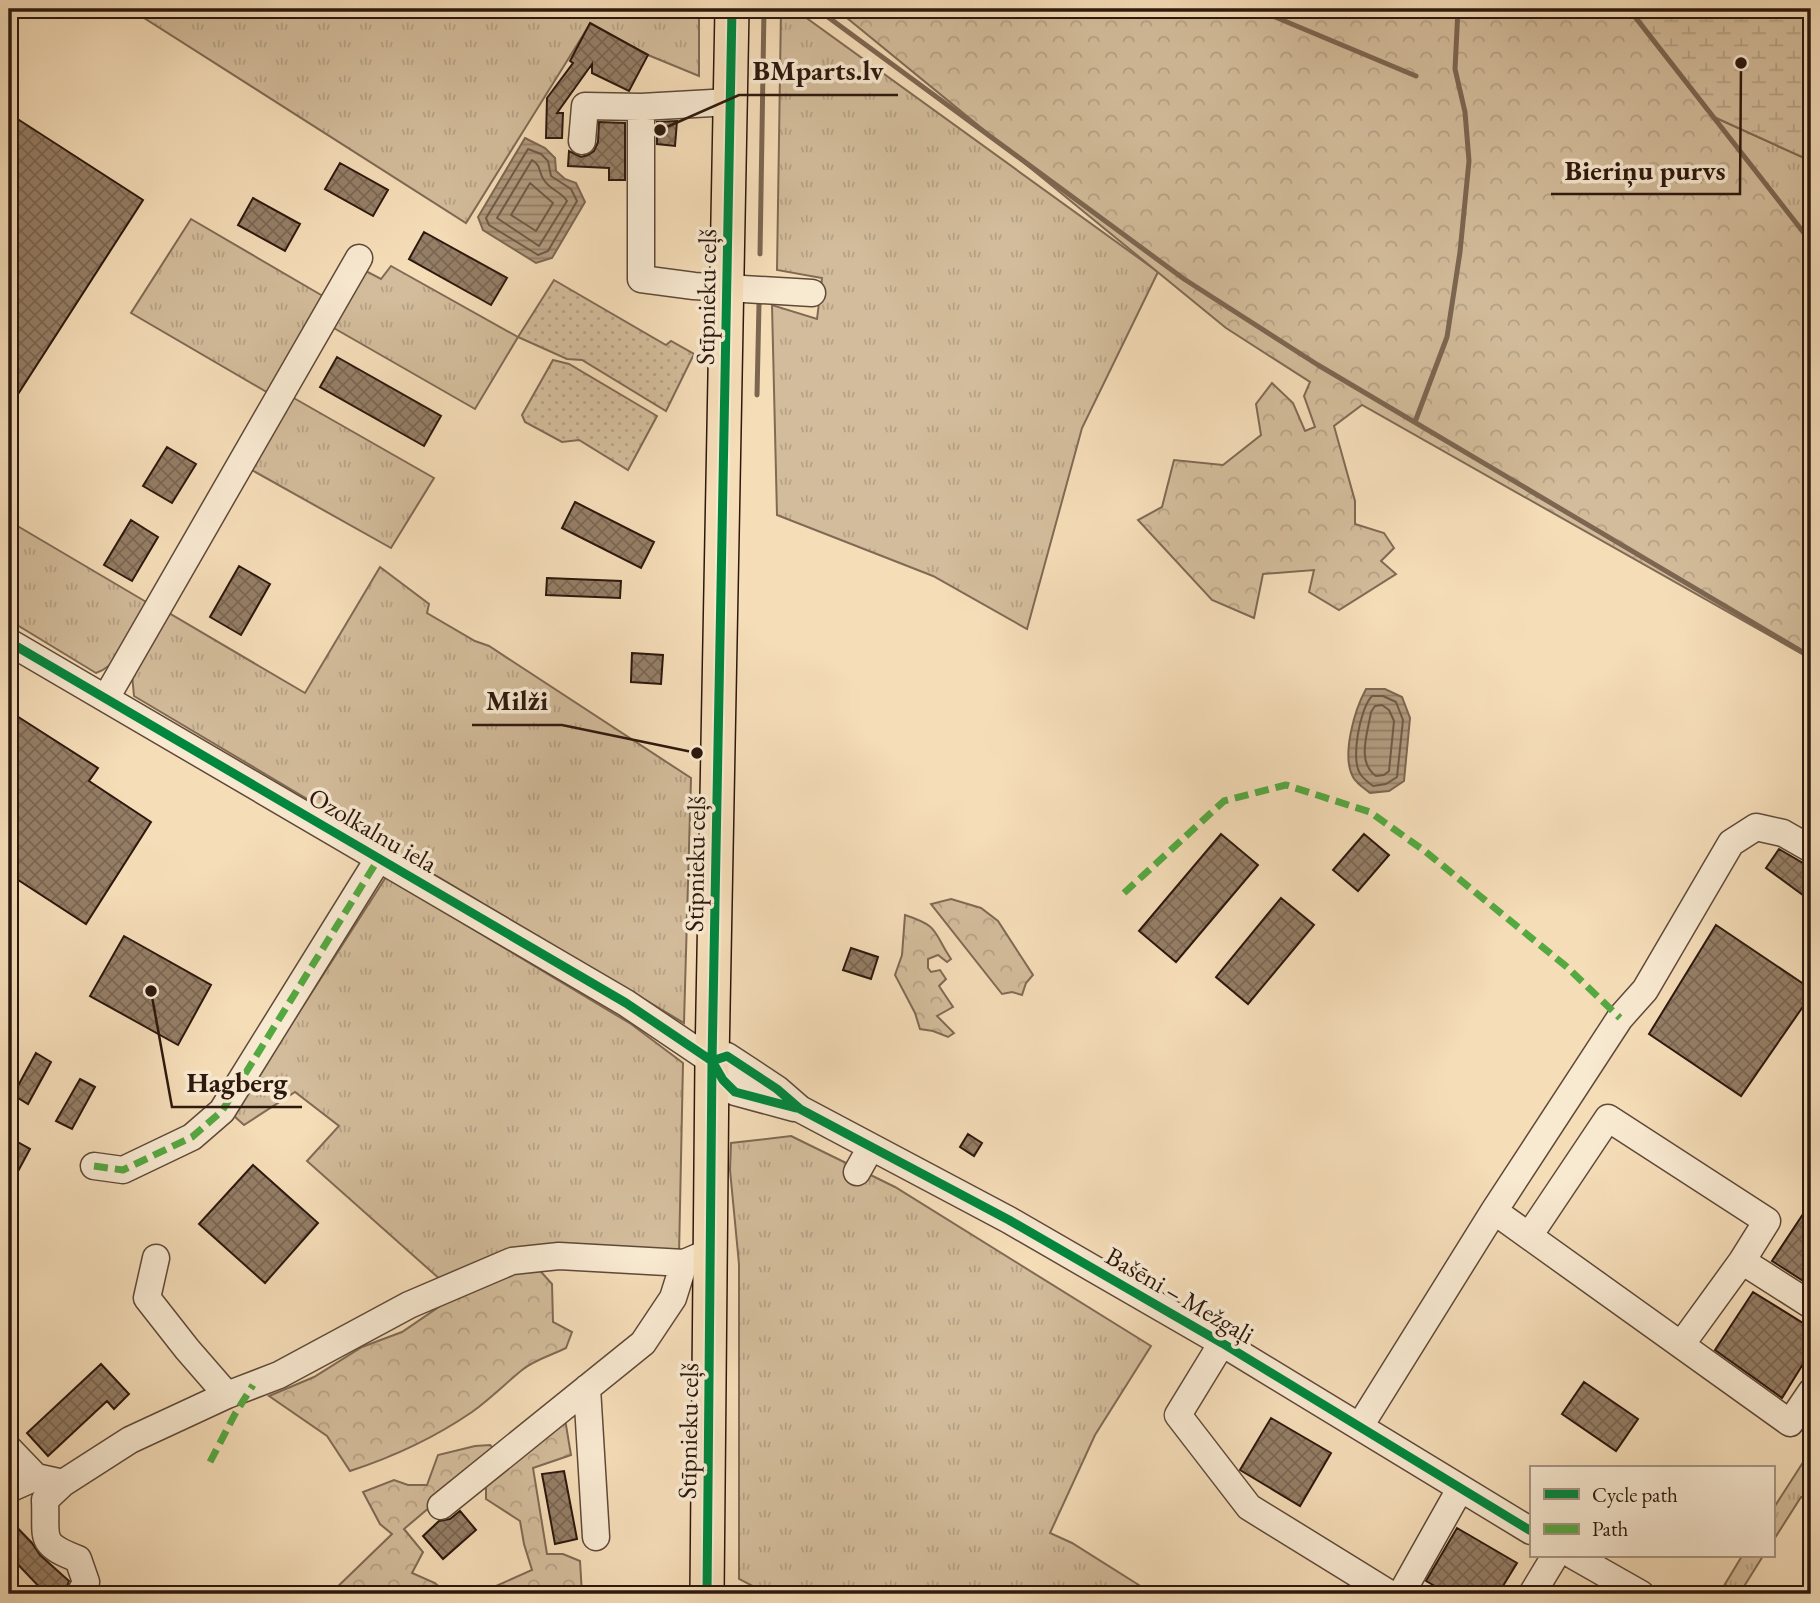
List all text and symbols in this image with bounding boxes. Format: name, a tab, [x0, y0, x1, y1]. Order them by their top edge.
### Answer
callout: BMparts.lv	[739, 46, 898, 95]
text: BMparts.lv	[753, 52, 884, 88]
callout: Bieriņu purvs	[1551, 145, 1740, 194]
text: Bieriņu purvs	[1564, 152, 1726, 188]
street label: Stīpnieku ceļš	[688, 229, 724, 365]
callout: Milži	[472, 676, 562, 725]
text: Milži	[486, 682, 548, 718]
street label: Ozolkalnu iela	[303, 780, 444, 881]
street label: Stīpnieku ceļš	[677, 796, 713, 932]
callout: Hagberg	[172, 1058, 302, 1107]
text: Hagberg	[186, 1064, 289, 1100]
street label: Bašēni – Mežgaļi	[1100, 1239, 1260, 1351]
street label: Stīpnieku ceļš	[670, 1363, 706, 1499]
legend	[1530, 1466, 1774, 1558]
text: Cycle path	[1592, 1481, 1678, 1508]
text: Path	[1592, 1515, 1629, 1542]

